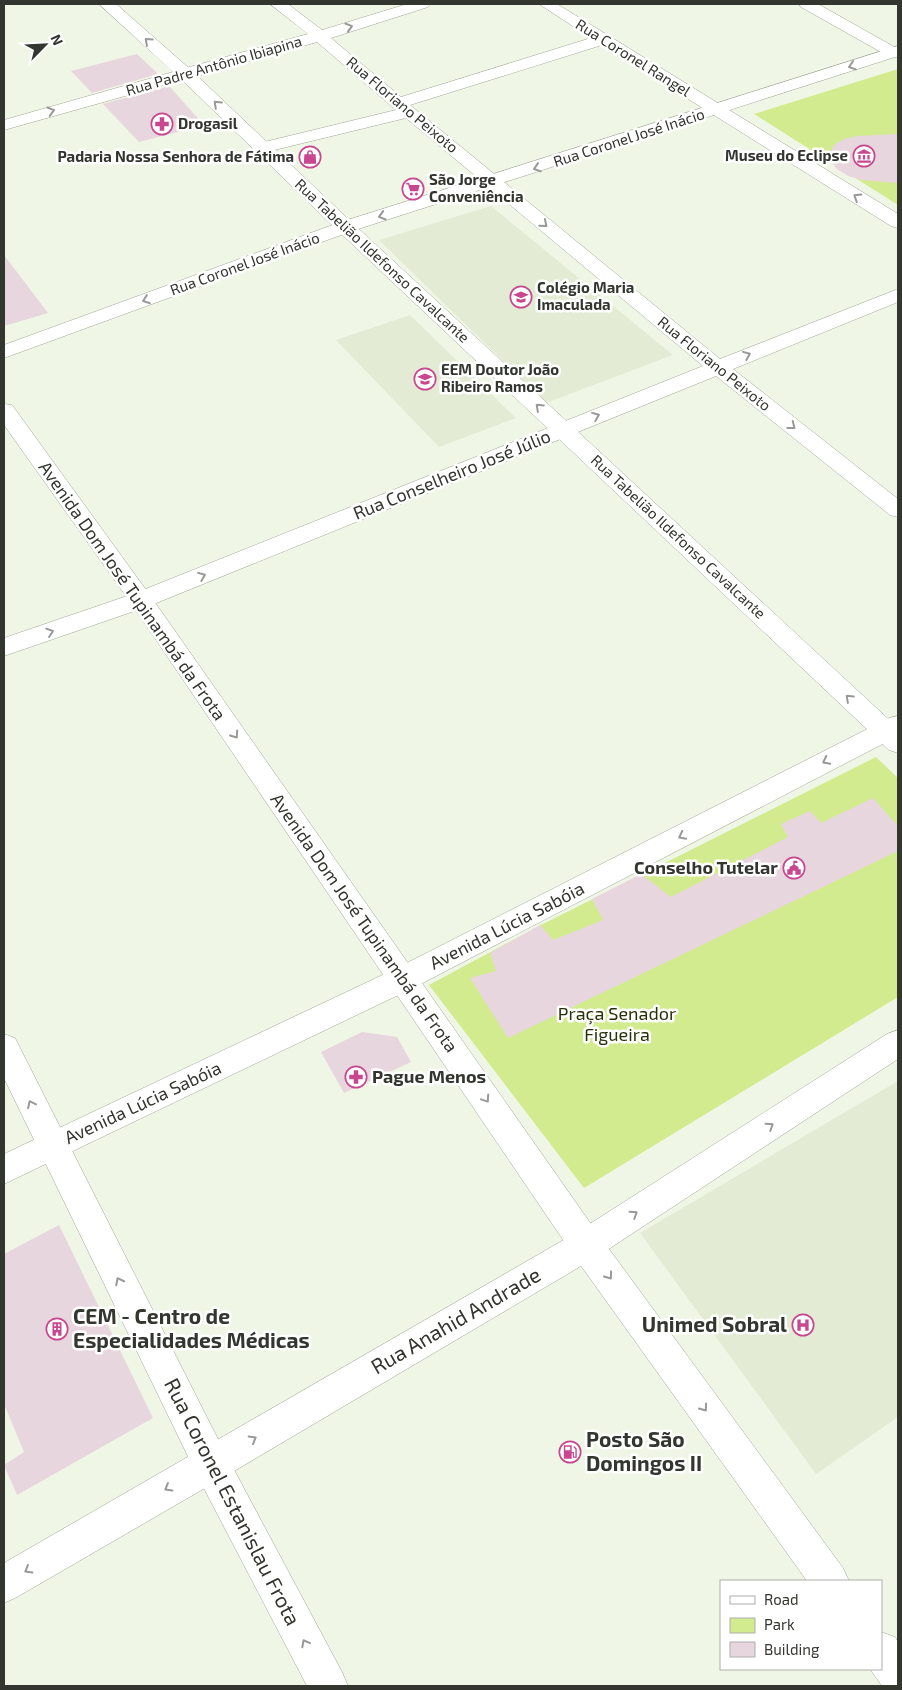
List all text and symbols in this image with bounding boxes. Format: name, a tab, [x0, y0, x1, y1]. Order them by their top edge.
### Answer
street label: Rua Coronel Rangel	[573, 15, 695, 100]
north arrow	[20, 20, 70, 70]
one-way arrow	[345, 22, 353, 32]
text: N	[48, 31, 67, 48]
street label: Rua Padre Antônio Ibiapina	[124, 31, 304, 99]
one-way arrow	[145, 38, 154, 47]
street label: Rua Floriano Peixoto	[343, 52, 462, 156]
one-way arrow	[848, 60, 856, 70]
one-way arrow	[213, 101, 222, 110]
street label: Rua Coronel José Inácio	[551, 104, 707, 170]
one-way arrow	[46, 107, 54, 117]
pharmacy icon: Drogasil	[150, 112, 174, 136]
place label: Drogasil	[178, 114, 238, 132]
museum icon: Museu do Eclipse	[852, 144, 876, 168]
shop icon: Padaria Nossa Senhora de Fátima	[298, 145, 322, 169]
place label: Museu do Eclipse	[725, 146, 848, 164]
place label: Padaria Nossa Senhora de Fátima	[57, 147, 294, 165]
one-way arrow	[533, 162, 541, 172]
place label: São Jorge Conveniência	[429, 170, 523, 205]
street label: Rua Tabelião Ildefonso Cavalcante	[292, 175, 474, 346]
supermarket icon: São Jorge Conveniência	[401, 177, 425, 201]
one-way arrow	[853, 193, 862, 203]
one-way arrow	[378, 211, 386, 221]
one-way arrow	[539, 218, 548, 227]
street label: Rua Coronel José Inácio	[167, 228, 322, 299]
place label: Colégio Maria Imaculada	[537, 278, 634, 313]
school or university icon: Colégio Maria Imaculada	[509, 285, 533, 309]
one-way arrow	[142, 294, 151, 304]
street label: Rua Floriano Peixoto	[655, 312, 775, 414]
one-way arrow	[742, 351, 751, 361]
place label: EEM Doutor João Ribeiro Ramos	[441, 360, 559, 395]
school or university icon: EEM Doutor João Ribeiro Ramos	[413, 367, 437, 391]
one-way arrow	[536, 404, 545, 413]
one-way arrow	[592, 412, 600, 422]
one-way arrow	[786, 421, 795, 429]
street label: Rua Conselheiro José Júlio	[350, 424, 554, 524]
street label: Rua Tabelião Ildefonso Cavalcante	[588, 451, 770, 622]
street label: Avenida Dom José Tupinambá da Frota	[35, 457, 231, 724]
one-way arrow	[198, 571, 206, 581]
one-way arrow	[45, 627, 54, 637]
one-way arrow	[846, 695, 855, 704]
one-way arrow	[229, 729, 238, 739]
one-way arrow	[822, 755, 831, 765]
street label: Avenida Dom José Tupinambá da Frota	[267, 789, 463, 1056]
one-way arrow	[678, 830, 687, 840]
place label: Conselho Tutelar	[634, 856, 778, 878]
public building icon: Conselho Tutelar	[782, 856, 806, 880]
street label: Avenida Lúcia Sabóia	[426, 877, 588, 974]
park label: Praça Senador Figueira	[558, 1002, 676, 1045]
street label: Avenida Lúcia Sabóia	[61, 1056, 225, 1148]
pharmacy icon: Pague Menos	[344, 1065, 368, 1089]
place label: Pague Menos	[372, 1065, 486, 1087]
one-way arrow	[480, 1094, 489, 1103]
one-way arrow	[27, 1100, 37, 1109]
one-way arrow	[765, 1122, 774, 1132]
one-way arrow	[628, 1211, 637, 1220]
street label: Rua Anahid Andrade	[366, 1261, 544, 1378]
one-way arrow	[603, 1270, 612, 1280]
one-way arrow	[115, 1277, 125, 1286]
place label: CEM - Centro de Especialidades Médicas	[73, 1303, 310, 1352]
place label: Unimed Sobral	[642, 1311, 787, 1336]
hospital icon: Unimed Sobral	[791, 1313, 815, 1337]
building icon: CEM - Centro de Especialidades Médicas	[45, 1317, 69, 1341]
street label: Rua Coronel Estanislau Frota	[160, 1374, 307, 1629]
one-way arrow	[698, 1402, 707, 1412]
place label: Posto São Domingos II	[586, 1426, 702, 1475]
one-way arrow	[247, 1435, 256, 1445]
fuel station icon: Posto São Domingos II	[558, 1440, 582, 1464]
one-way arrow	[165, 1482, 174, 1492]
one-way arrow	[24, 1563, 33, 1573]
legend	[720, 1580, 882, 1670]
text: Road	[764, 1590, 799, 1608]
text: Park	[764, 1615, 795, 1633]
one-way arrow	[301, 1639, 311, 1648]
text: Building	[764, 1640, 820, 1658]

